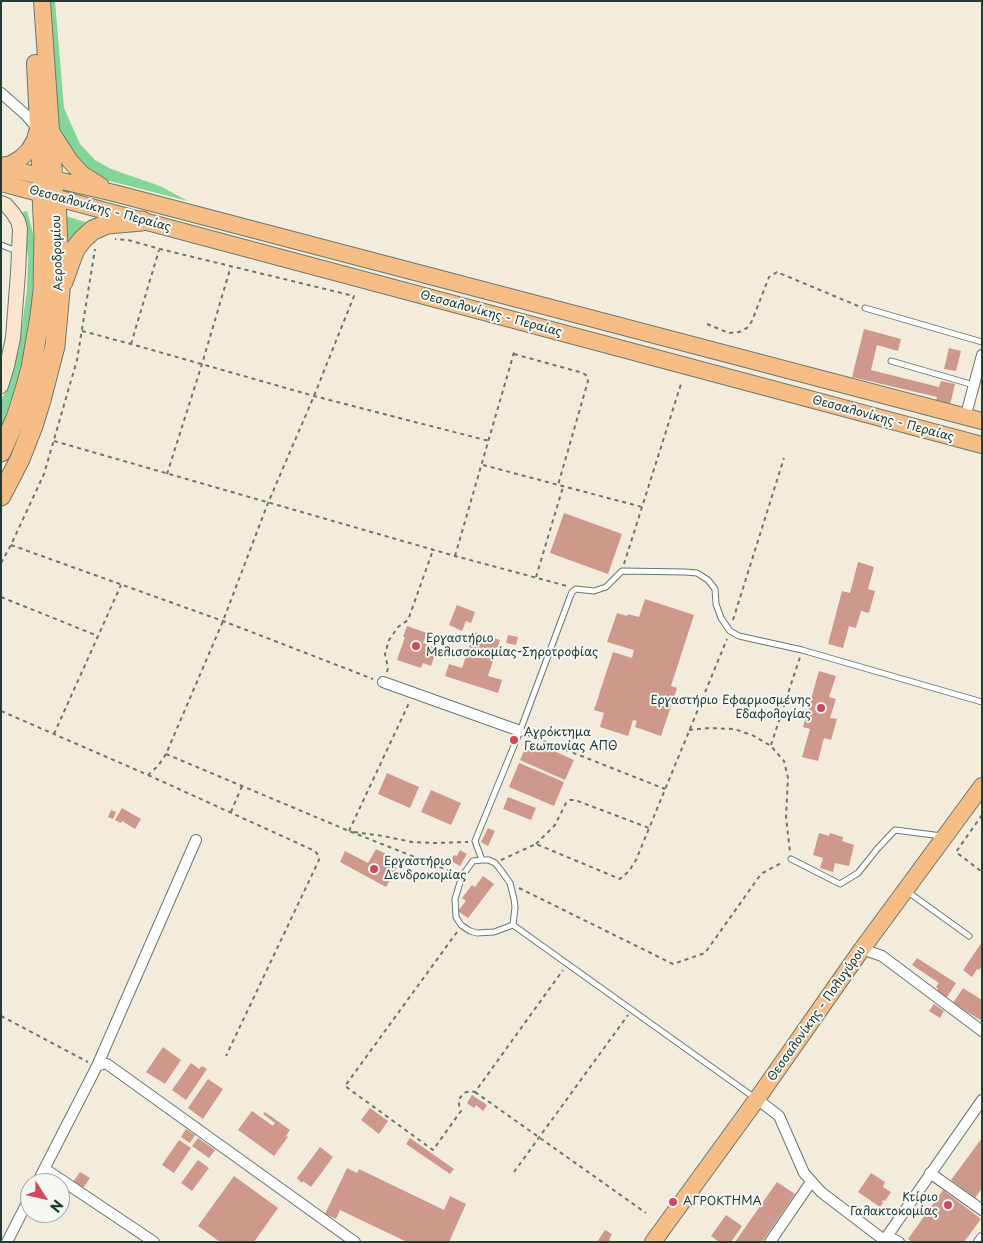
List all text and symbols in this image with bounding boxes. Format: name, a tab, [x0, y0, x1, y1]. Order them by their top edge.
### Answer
street label: Θεσσαλονίκης - Περαίας	[28, 183, 172, 235]
street label: Αεροδρομίου	[49, 215, 67, 291]
street label: Θεσσαλονίκης - Περαίας	[419, 288, 563, 340]
street label: Θεσσαλονίκης - Περαίας	[811, 393, 955, 445]
place label: Εργαστήριο Μελισσοκομίας-Σηροτροφίας	[426, 632, 598, 660]
marker: Εργαστήριο Μελισσοκομίας-Σηροτροφίας	[410, 640, 422, 652]
place label: Εργαστήριο Εφαρμοσμένης Εδαφολογίας	[650, 694, 811, 722]
marker: Εργαστήριο Εφαρμοσμένης Εδαφολογίας	[815, 702, 827, 714]
place label: Αγρόκτημα Γεωπονίας ΑΠΘ	[524, 726, 617, 754]
marker: Αγρόκτημα Γεωπονίας ΑΠΘ	[508, 734, 520, 746]
place label: Εργαστήριο Δενδροκομίας	[384, 855, 467, 883]
marker: Εργαστήριο Δενδροκομίας	[368, 863, 380, 875]
street label: Θεσσαλονίκης - Πολυγύρου	[765, 944, 869, 1084]
north arrow	[20, 1173, 70, 1223]
place label: Κτίριο Γαλακτοκομίας	[850, 1191, 938, 1219]
place label: ΑΓΡΟΚΤΗΜΑ	[683, 1195, 762, 1209]
text: N	[45, 1196, 69, 1217]
marker: ΑΓΡΟΚΤΗΜΑ	[667, 1196, 679, 1208]
marker: Κτίριο Γαλακτοκομίας	[942, 1199, 954, 1211]

